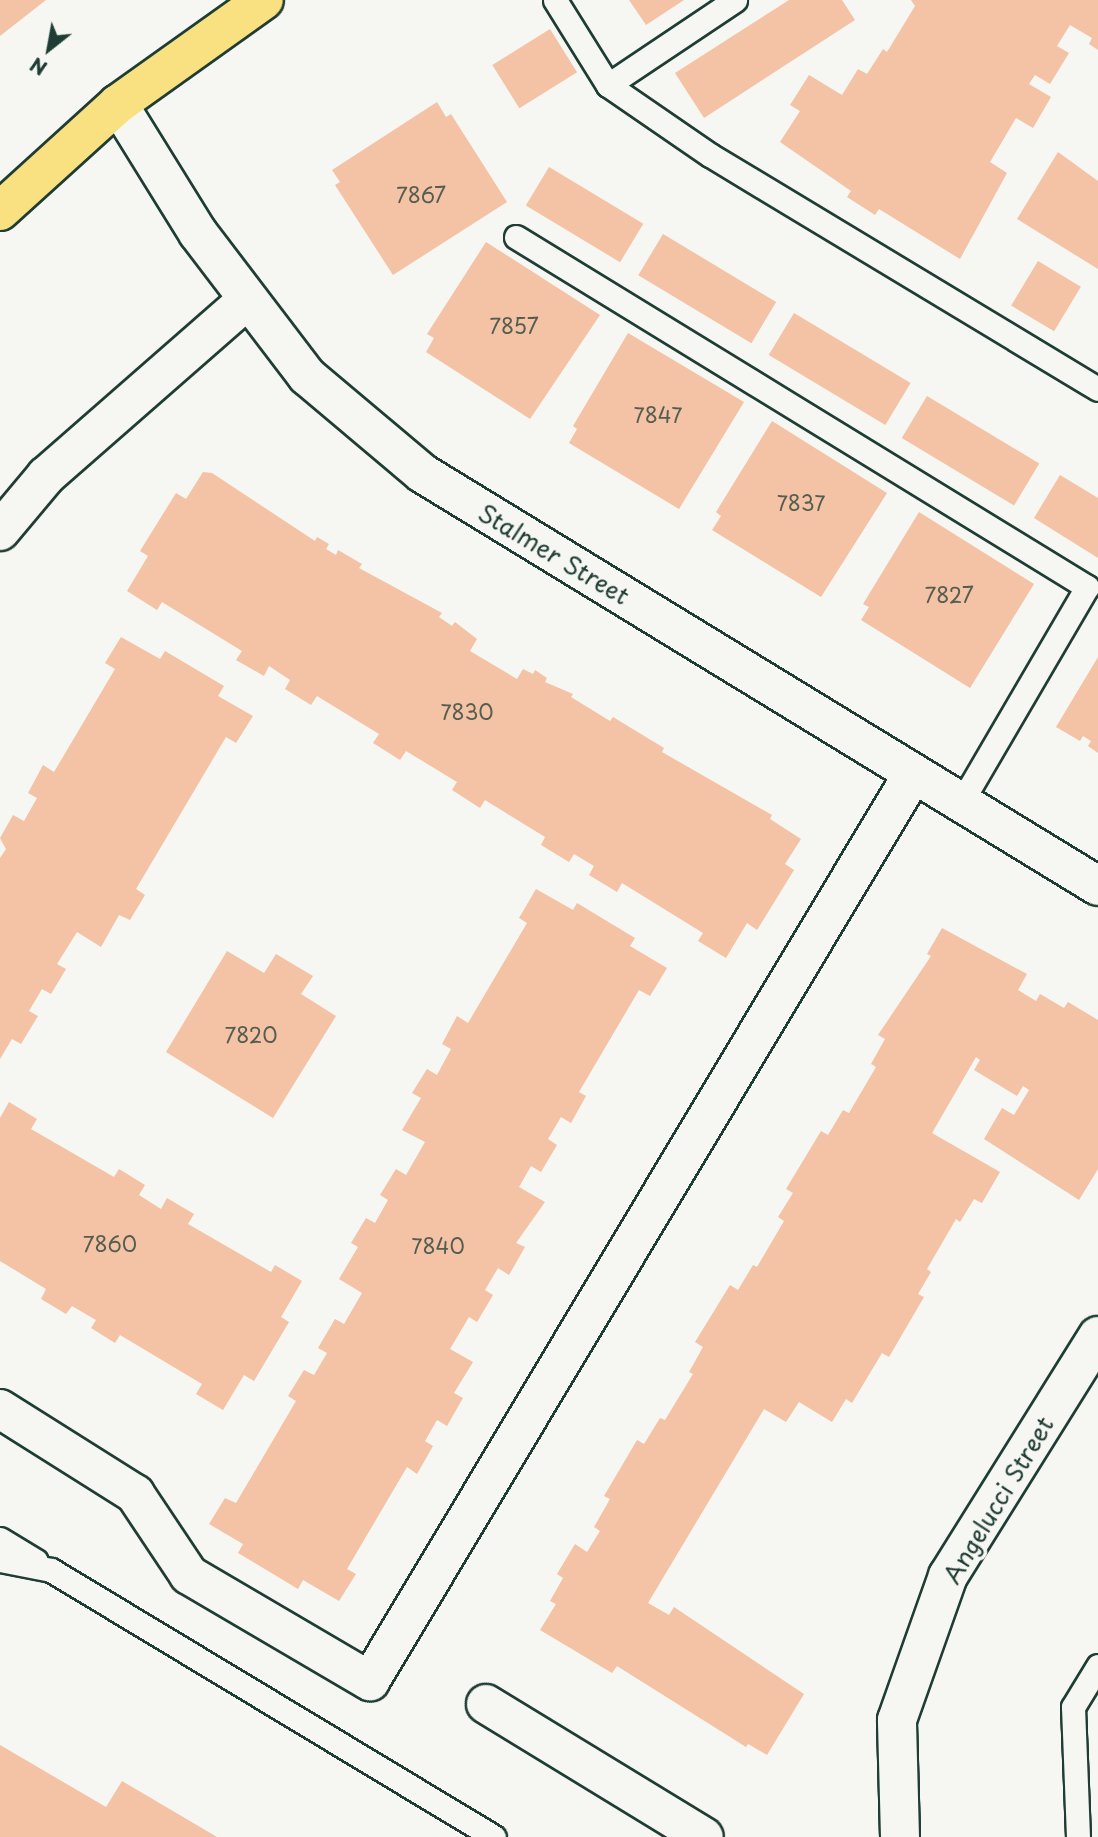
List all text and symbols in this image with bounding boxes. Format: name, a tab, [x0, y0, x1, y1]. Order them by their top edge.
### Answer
north arrow	[14, 14, 84, 84]
text: N	[25, 51, 52, 83]
house number: 7867	[396, 181, 446, 207]
house number: 7857	[489, 312, 539, 338]
house number: 7847	[634, 401, 682, 427]
house number: 7837	[777, 489, 825, 515]
street label: Stalmer Street	[473, 498, 635, 610]
house number: 7827	[924, 581, 974, 607]
house number: 7830	[440, 698, 494, 724]
house number: 7820	[224, 1021, 278, 1047]
house number: 7860	[83, 1230, 137, 1256]
house number: 7840	[411, 1232, 465, 1258]
street label: Angelucci Street	[936, 1411, 1060, 1589]

